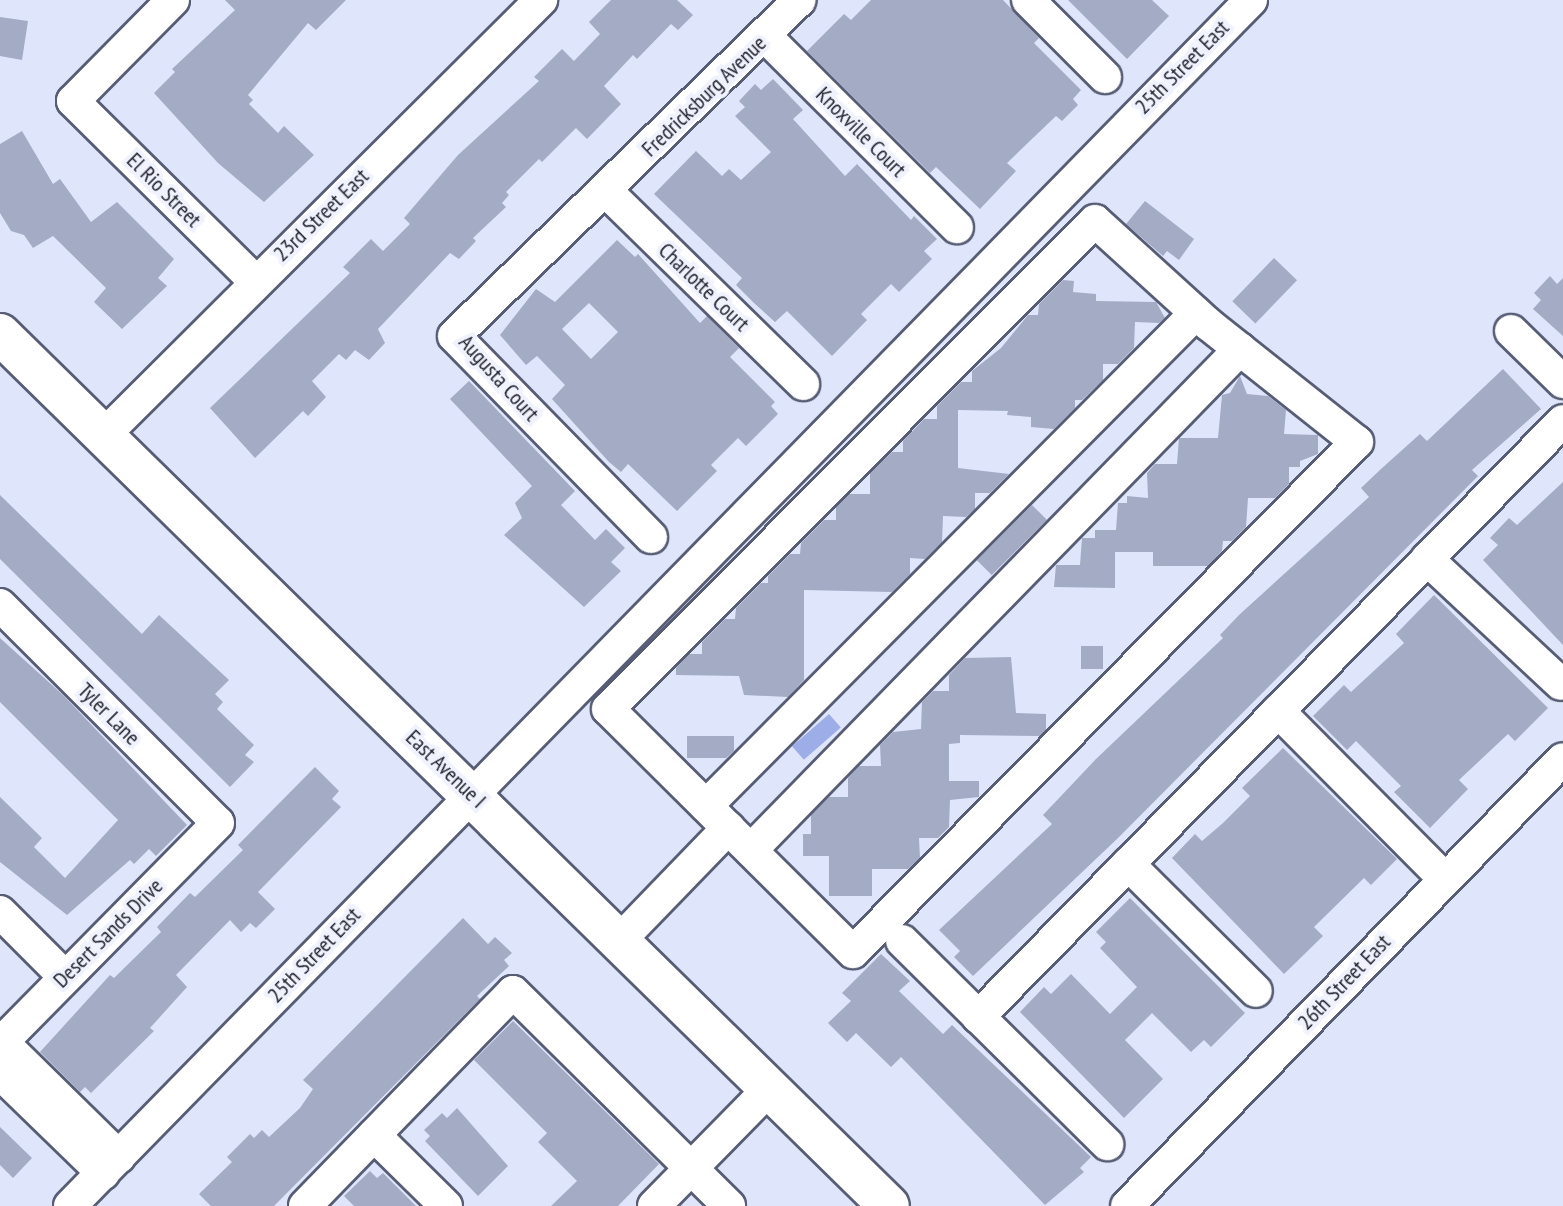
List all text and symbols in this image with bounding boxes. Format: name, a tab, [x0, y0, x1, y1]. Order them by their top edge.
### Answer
street label: 25th Street East	[1129, 14, 1235, 120]
street label: Fredricksburg Avenue	[636, 30, 772, 162]
street label: Knoxville Court	[810, 81, 912, 183]
street label: El Rio Street	[121, 147, 207, 233]
street label: 23rd Street East	[268, 163, 374, 267]
street label: Charlotte Court	[653, 237, 755, 337]
street label: Augusta Court	[453, 329, 545, 427]
street label: Tyler Lane	[72, 677, 146, 751]
street label: East Avenue I	[400, 724, 492, 814]
street label: Desert Sands Drive	[48, 873, 168, 993]
street label: 25th Street East	[262, 902, 366, 1008]
street label: 26th Street East	[1292, 929, 1396, 1035]

